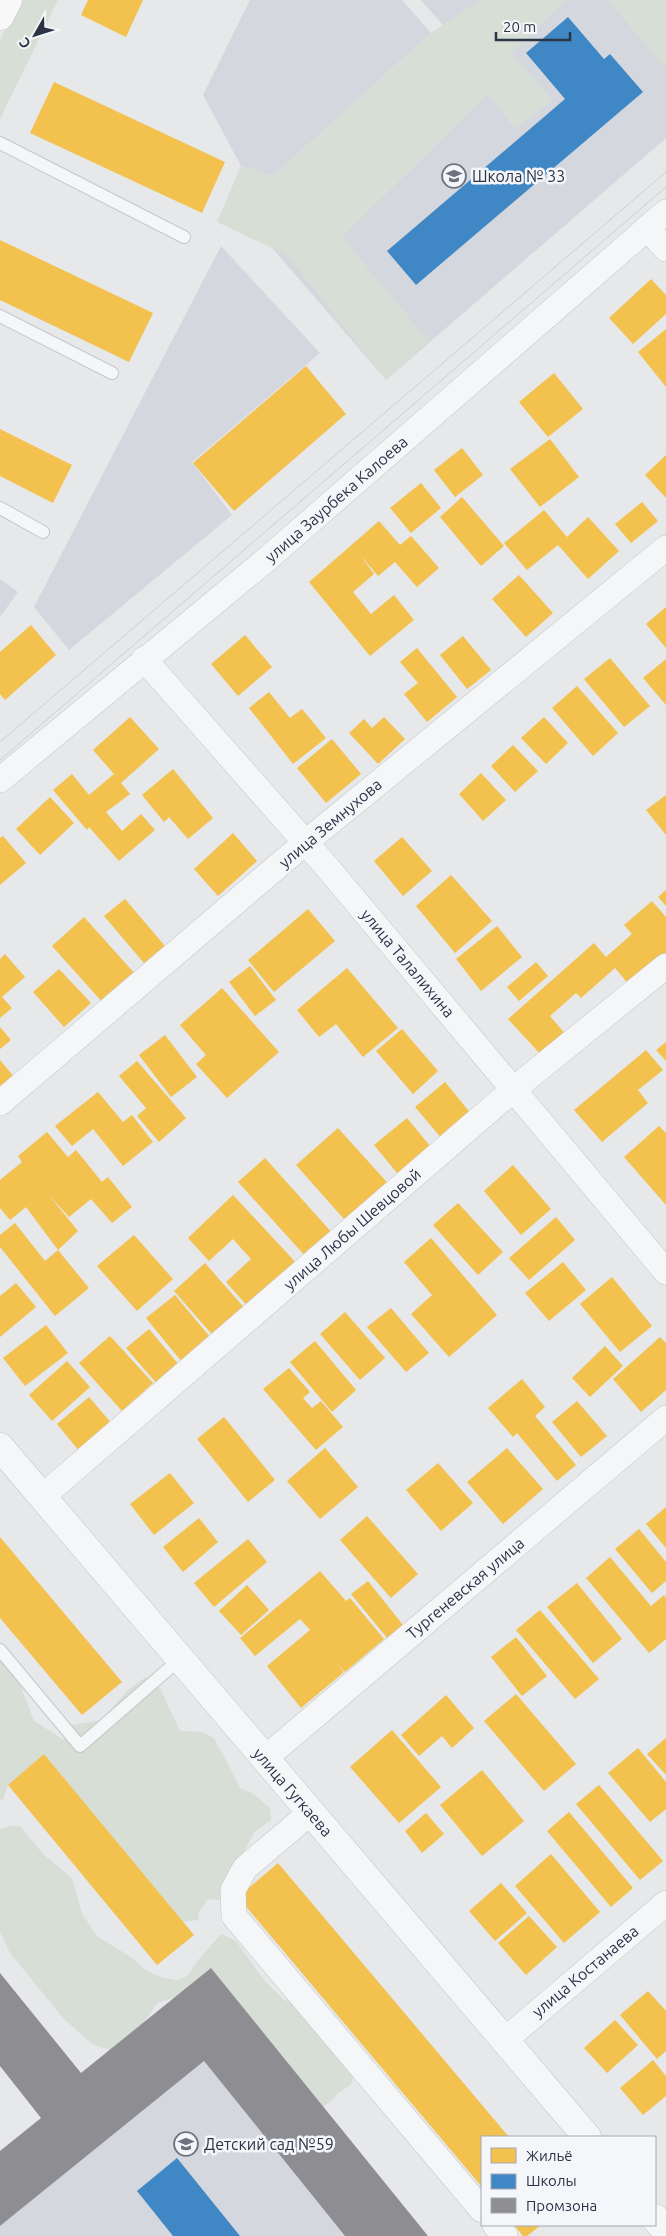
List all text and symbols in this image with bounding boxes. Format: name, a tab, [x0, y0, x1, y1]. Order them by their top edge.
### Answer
north arrow	[10, 10, 60, 60]
scale bar	[496, 10, 570, 42]
text: 20 m	[503, 18, 536, 35]
text: С	[16, 35, 34, 52]
school or university icon: Школа № 33	[441, 163, 467, 189]
place label: Школа № 33	[472, 167, 565, 185]
street label: улица Заурбека Калоева	[261, 432, 411, 566]
street label: улица Земнухова	[275, 775, 385, 871]
street label: улица Талалихина	[358, 905, 458, 1021]
street label: улица Любы Шевцовой	[280, 1165, 424, 1293]
street label: Тургеневская улица	[403, 1534, 527, 1642]
street label: улица Гугкаева	[250, 1744, 336, 1840]
street label: улица Костанаева	[528, 1921, 642, 2021]
school or university icon: Детский сад №59	[173, 2131, 199, 2157]
place label: Детский сад №59	[204, 2135, 334, 2153]
legend	[481, 2136, 656, 2226]
text: Жильё	[526, 2147, 573, 2164]
text: Школы	[526, 2172, 577, 2189]
text: Промзона	[526, 2197, 597, 2214]

